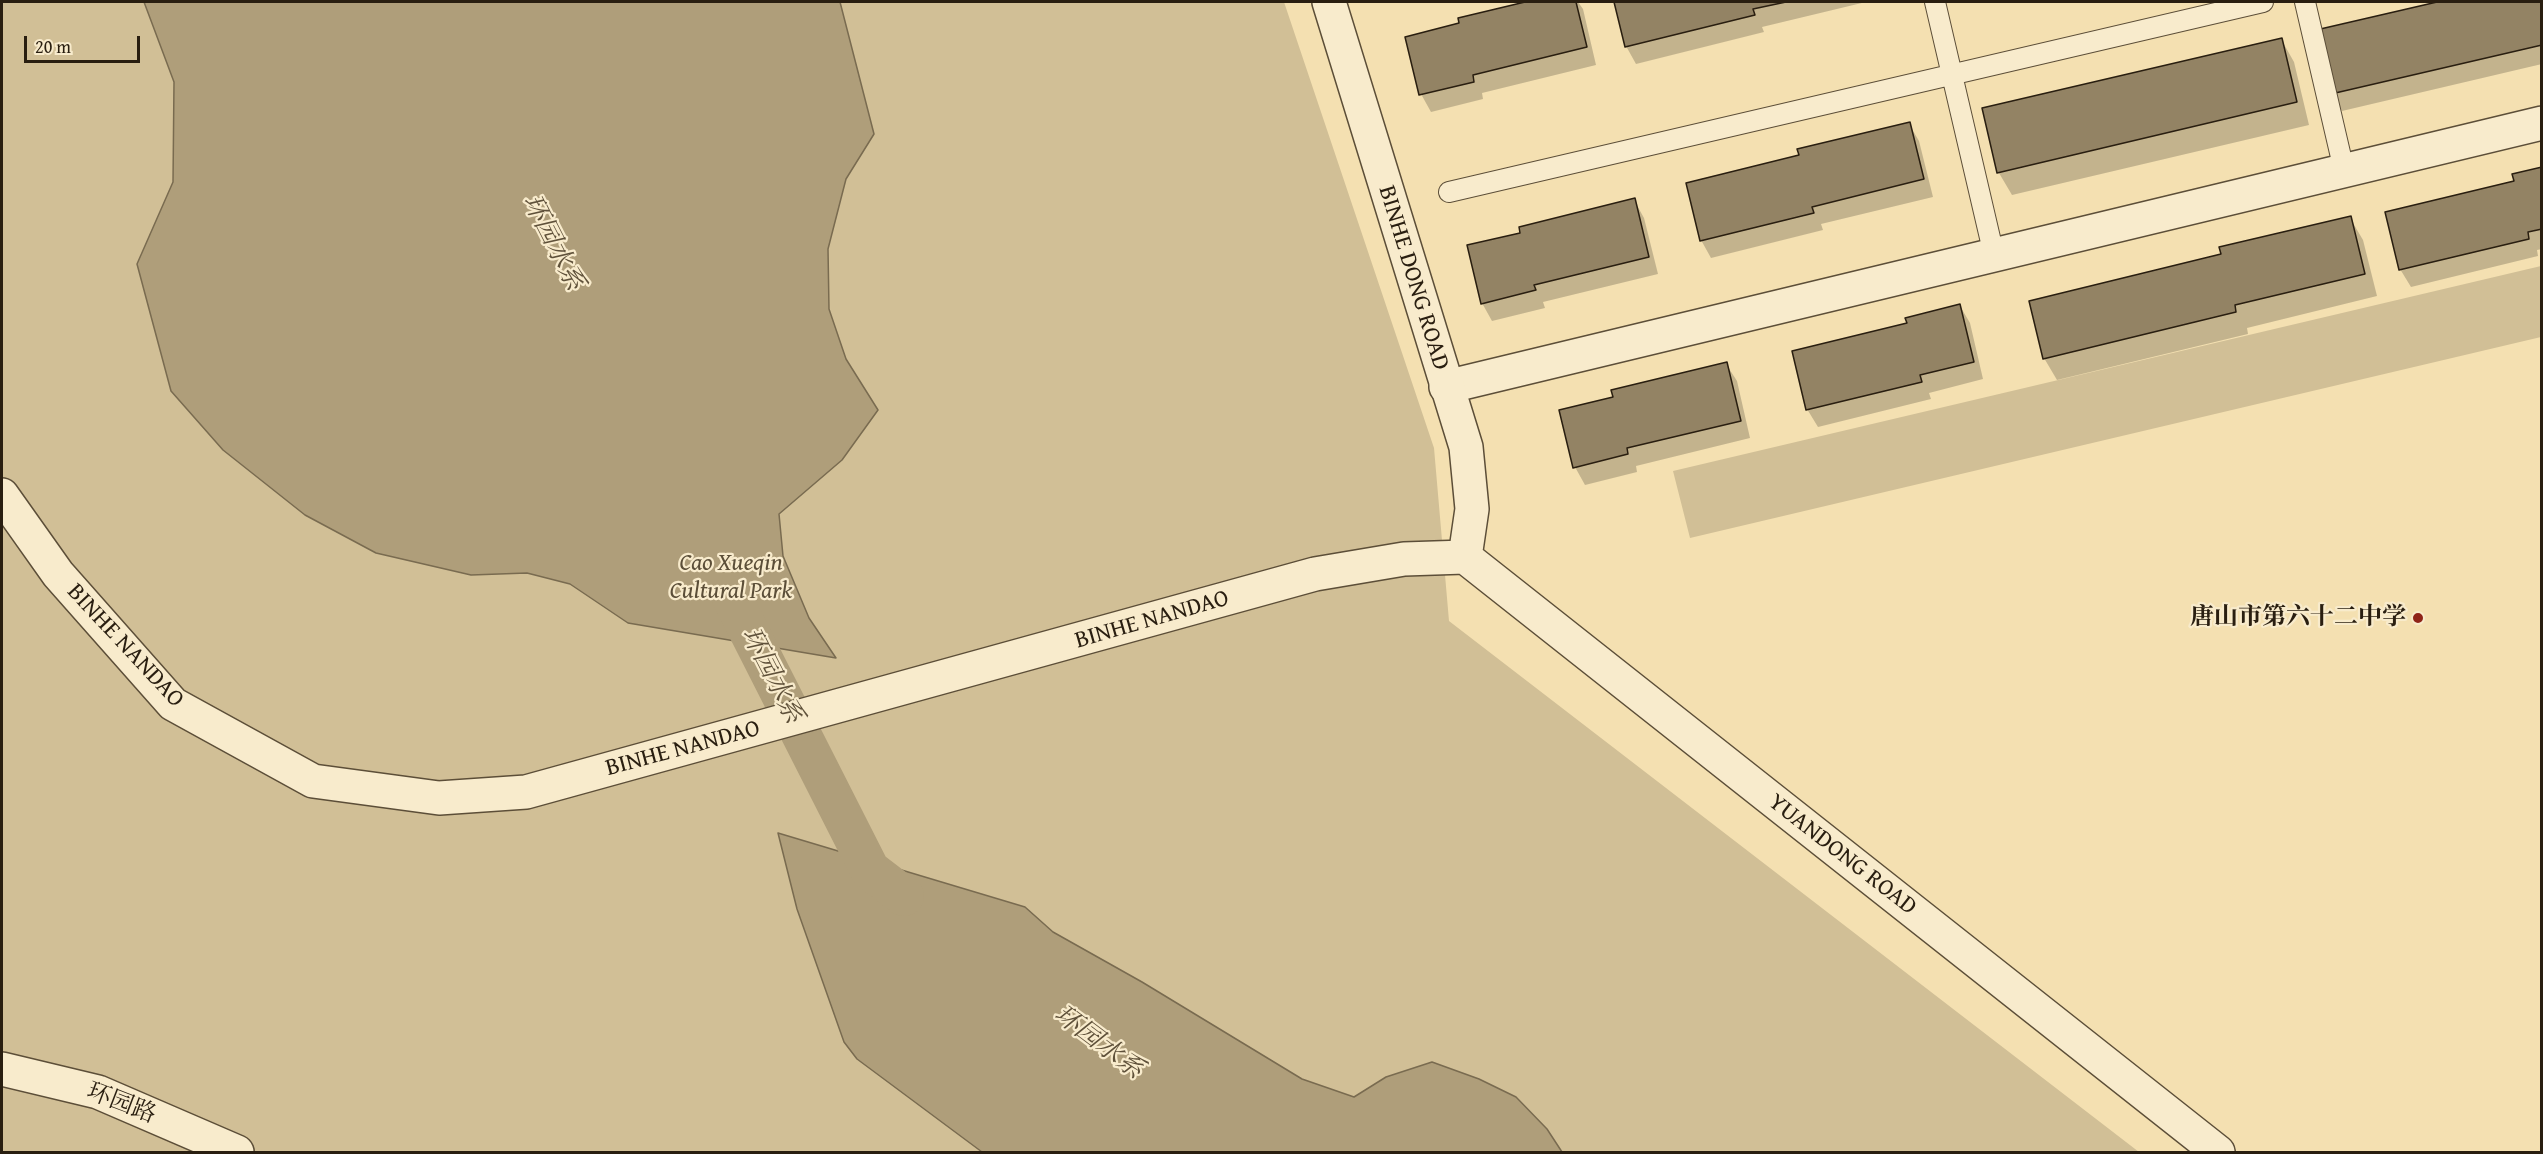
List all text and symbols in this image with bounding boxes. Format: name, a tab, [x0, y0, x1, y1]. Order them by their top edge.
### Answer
scale bar	[27, 24, 142, 62]
text: 20 m	[35, 33, 71, 60]
street label: BINHE DONG ROAD	[1371, 182, 1455, 374]
water label: 环园水系	[514, 190, 590, 296]
park label: Cao Xueqin Cultural Park	[670, 550, 792, 606]
street label: BINHE NANDAO	[60, 578, 190, 714]
street label: BINHE NANDAO	[1072, 584, 1232, 656]
place label: 唐山市第六十二中学	[2190, 604, 2406, 632]
marker: 唐山市第六十二中学	[2411, 611, 2425, 625]
water label: 环园水系	[733, 623, 809, 729]
street label: BINHE NANDAO	[603, 715, 763, 783]
street label: YUANDONG ROAD	[1762, 788, 1922, 922]
water label: 环园水系	[1047, 999, 1149, 1087]
street label: 环园路	[82, 1078, 160, 1130]

